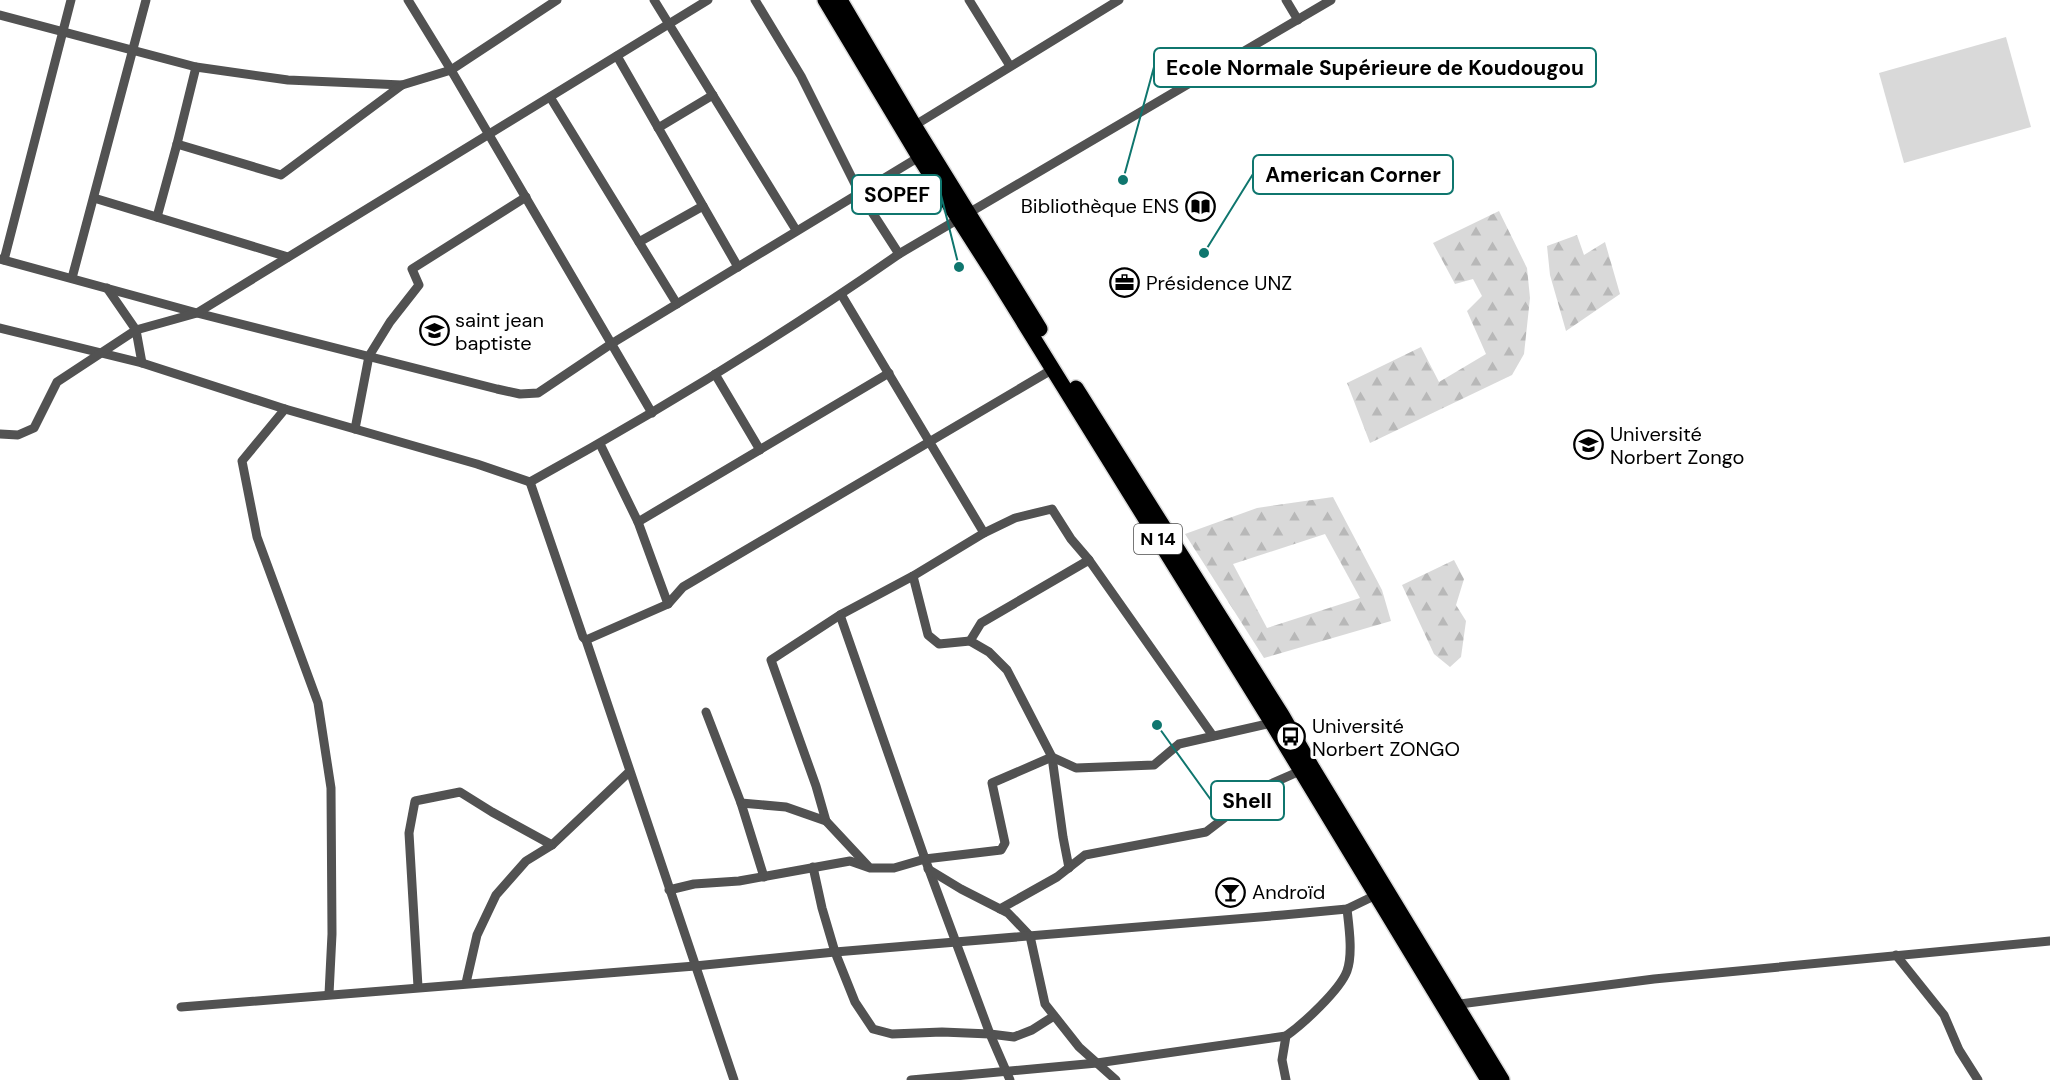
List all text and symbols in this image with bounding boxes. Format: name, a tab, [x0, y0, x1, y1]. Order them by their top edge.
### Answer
callout: Ecole Normale Supérieure de Koudougou	[1154, 48, 1596, 87]
text: Ecole Normale Supérieure de Koudougou	[1166, 54, 1584, 82]
callout: American Corner	[1253, 155, 1453, 194]
text: American Corner	[1265, 161, 1441, 189]
callout: SOPEF	[852, 175, 941, 214]
text: SOPEF	[864, 181, 930, 209]
library icon: Bibliothèque ENS	[1184, 190, 1216, 222]
place label: Bibliothèque ENS	[1021, 193, 1179, 219]
office icon: Présidence UNZ	[1109, 267, 1141, 299]
place label: Présidence UNZ	[1146, 270, 1292, 296]
place label: saint jean baptiste	[455, 307, 544, 356]
school or university icon: saint jean baptiste	[418, 315, 450, 347]
place label: Université Norbert Zongo	[1610, 421, 1744, 470]
school or university icon: Université Norbert Zongo	[1573, 429, 1605, 461]
road number: N 14	[1134, 524, 1182, 554]
place label: Université Norbert ZONGO	[1312, 713, 1460, 762]
bus stop icon: Université Norbert ZONGO	[1275, 721, 1307, 753]
callout: Shell	[1211, 781, 1284, 820]
text: Shell	[1222, 787, 1272, 815]
bar icon: Androïd	[1215, 876, 1247, 908]
place label: Androïd	[1252, 879, 1325, 905]

